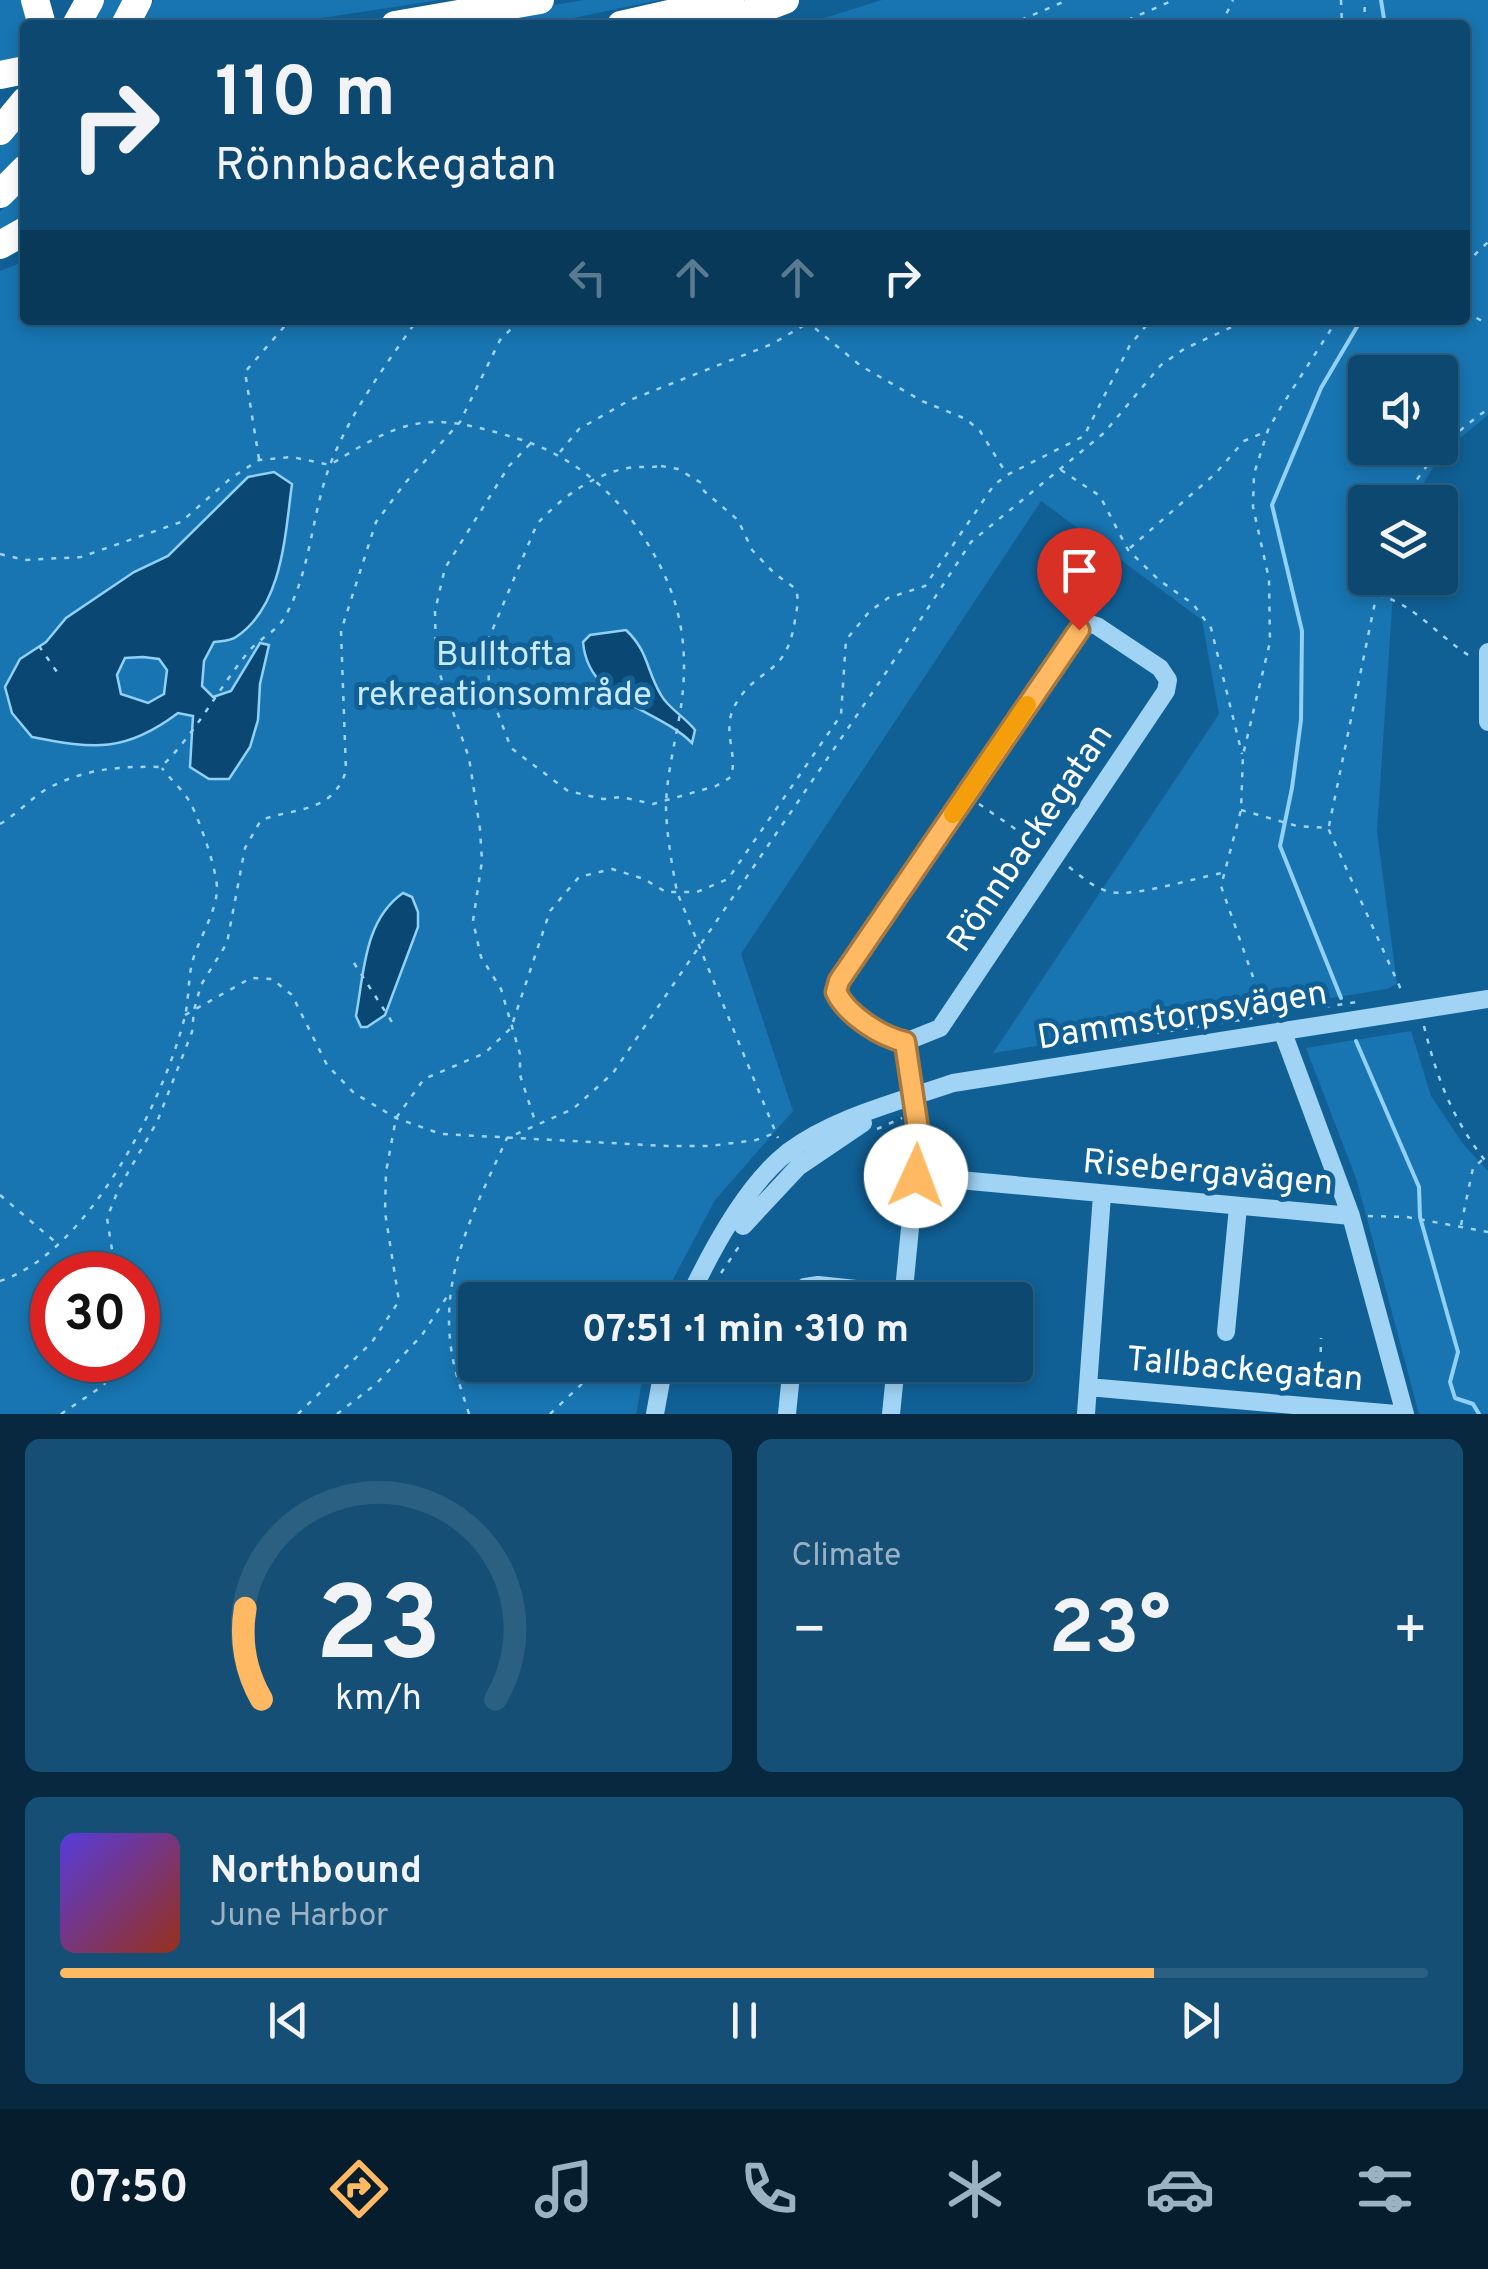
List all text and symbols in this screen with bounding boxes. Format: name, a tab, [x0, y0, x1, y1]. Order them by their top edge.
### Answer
text: 110 m	[215, 52, 396, 141]
icon: right	[50, 60, 180, 190]
text: Rönnbackegatan	[215, 139, 557, 196]
icon: left	[560, 250, 615, 305]
icon: ahead	[665, 250, 720, 305]
icon: ahead	[770, 250, 825, 305]
icon: right	[875, 250, 930, 305]
map controls	[1348, 355, 1458, 595]
button: sound	[1348, 355, 1458, 465]
button: layers	[1348, 485, 1458, 595]
pin	[1037, 528, 1122, 631]
icon: arrive	[1052, 543, 1107, 598]
park label: Bulltofta rekreationsområde	[356, 634, 652, 718]
street label: Rönnbackegatan	[939, 716, 1124, 961]
street label: Dammstorpsvägen	[1034, 972, 1331, 1062]
position arrow	[864, 1124, 968, 1228]
street label: Risebergavägen	[1081, 1141, 1335, 1207]
speed limit sign: 30	[30, 1252, 160, 1382]
text: 07:51 · 1 min · 310 m	[582, 1307, 909, 1356]
street label: Tallbackegatan	[1124, 1339, 1365, 1403]
text: Climate	[792, 1537, 901, 1577]
text: 23	[315, 1565, 441, 1697]
text: 23°	[1049, 1585, 1171, 1680]
text: −	[792, 1598, 827, 1668]
text: +	[1393, 1598, 1428, 1668]
text: km/h	[335, 1677, 422, 1723]
text: Northbound	[210, 1848, 422, 1897]
text: June Harbor	[210, 1897, 389, 1937]
icon: previous	[261, 1993, 316, 2048]
icon: pause	[717, 1993, 772, 2048]
icon: next	[1173, 1993, 1228, 2048]
icon: directions	[324, 2154, 394, 2224]
icon: music	[529, 2154, 599, 2224]
icon: phone	[734, 2154, 804, 2224]
icon: climate	[940, 2154, 1010, 2224]
icon: car	[1145, 2154, 1215, 2224]
icon: filters	[1350, 2154, 1420, 2224]
text: 07:50	[68, 2161, 189, 2218]

